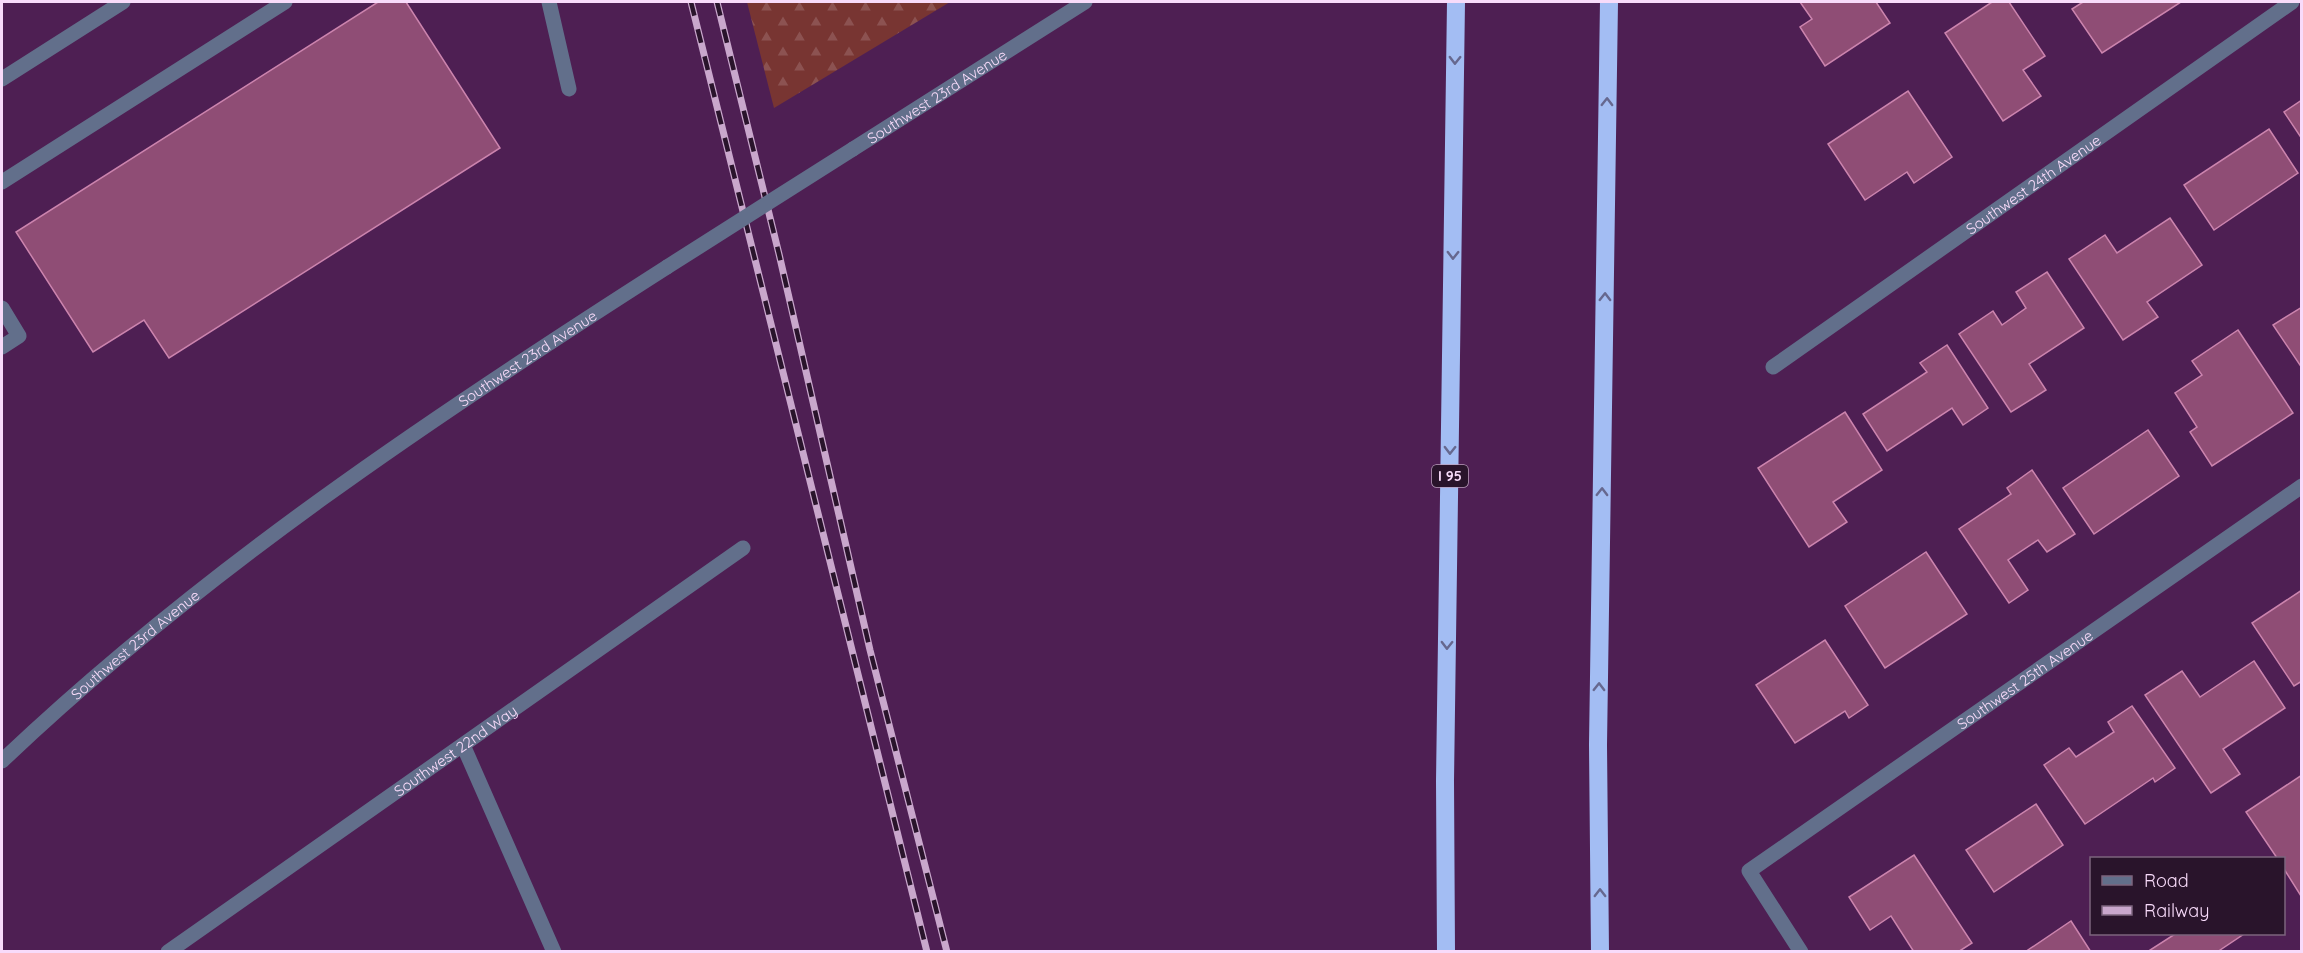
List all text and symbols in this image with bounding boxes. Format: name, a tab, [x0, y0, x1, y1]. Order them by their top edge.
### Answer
street label: Southwest 23rd Avenue	[863, 45, 1010, 147]
one-way arrow	[1449, 55, 1461, 64]
one-way arrow	[1601, 98, 1613, 107]
street label: Southwest 24th Avenue	[1962, 130, 2104, 238]
one-way arrow	[1446, 250, 1459, 259]
one-way arrow	[1598, 293, 1611, 302]
street label: Southwest 23rd Avenue	[454, 305, 600, 410]
one-way arrow	[1444, 445, 1456, 454]
road number: I 95	[1432, 465, 1468, 487]
one-way arrow	[1596, 488, 1608, 497]
street label: Southwest 23rd Avenue	[67, 585, 203, 703]
street label: Southwest 25th Avenue	[1953, 625, 2096, 733]
one-way arrow	[1441, 640, 1453, 649]
one-way arrow	[1593, 682, 1605, 691]
street label: Southwest 22nd Way	[390, 700, 520, 800]
legend	[2090, 857, 2285, 935]
text: Road	[2144, 869, 2189, 892]
one-way arrow	[1594, 889, 1606, 898]
text: Railway	[2144, 899, 2210, 922]

